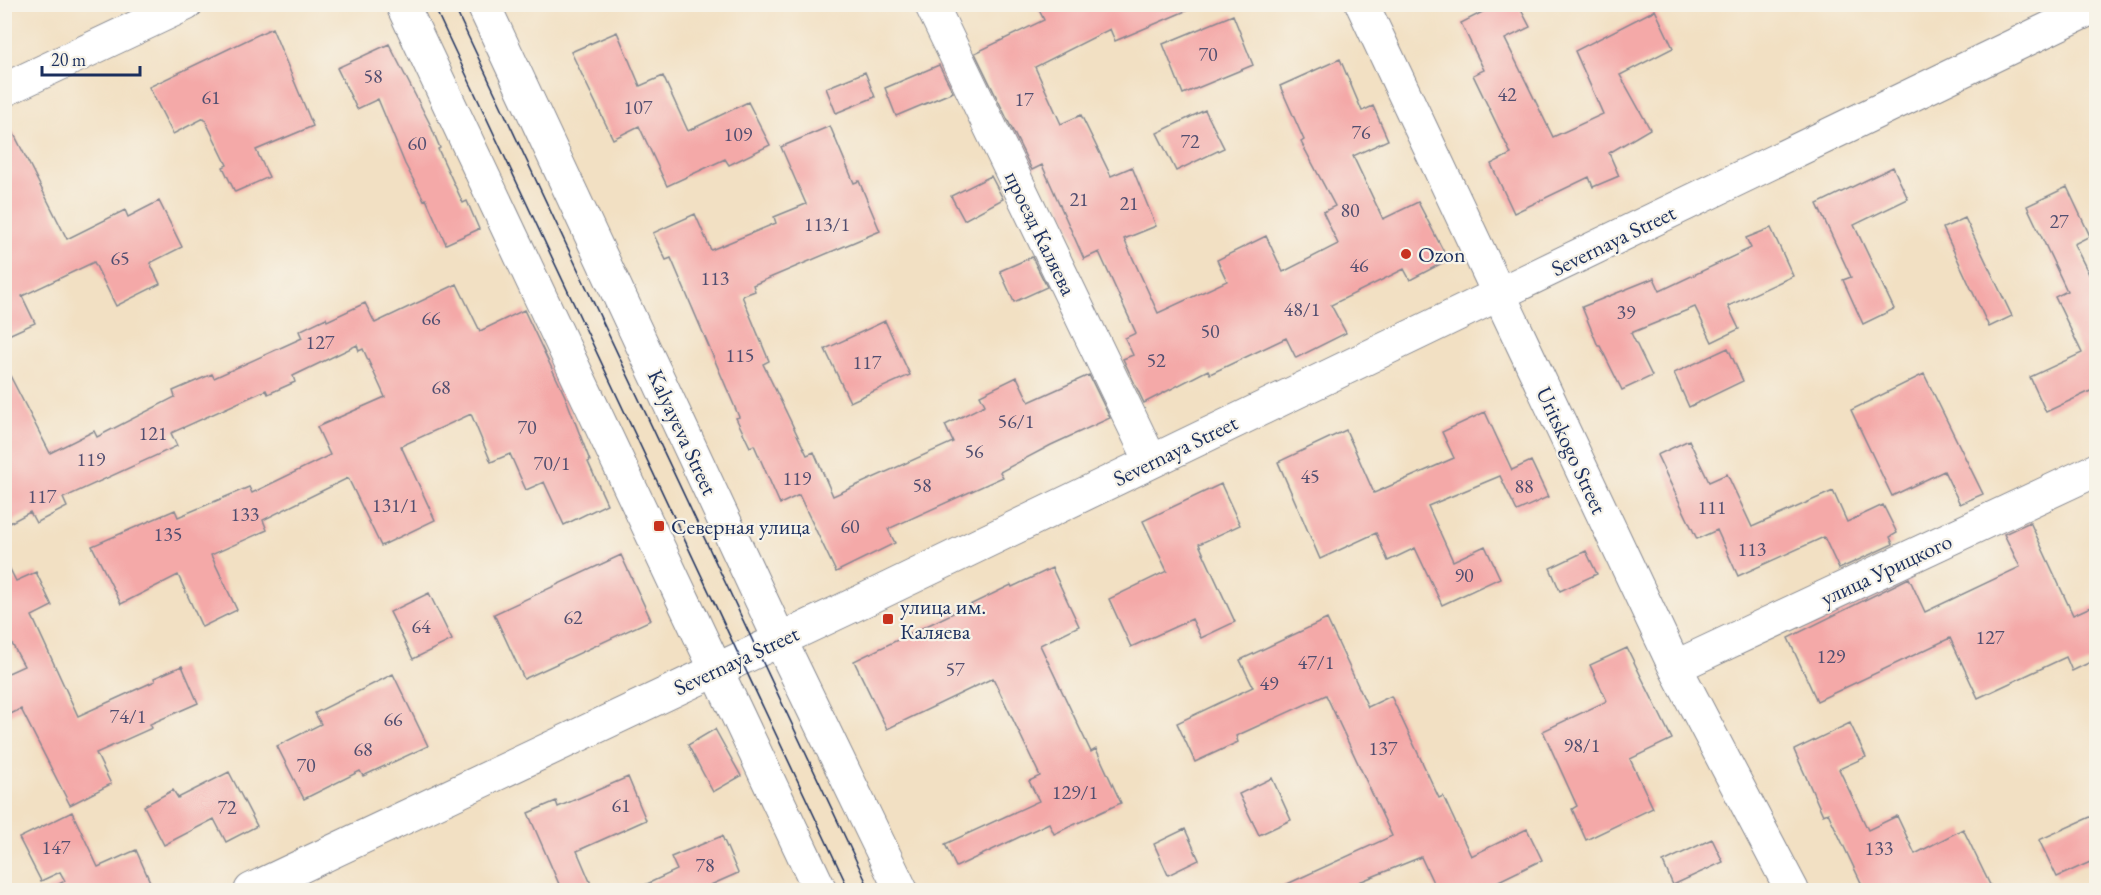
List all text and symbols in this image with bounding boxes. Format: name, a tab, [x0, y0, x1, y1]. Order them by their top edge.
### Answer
scale bar	[42, 39, 140, 77]
house number: 70	[1198, 41, 1218, 67]
text: 20 m	[51, 48, 86, 71]
house number: 58	[363, 63, 383, 89]
house number: 42	[1497, 81, 1517, 107]
house number: 61	[201, 84, 221, 110]
house number: 17	[1014, 86, 1034, 112]
house number: 107	[624, 94, 653, 120]
house number: 76	[1351, 119, 1371, 145]
house number: 109	[724, 121, 753, 147]
house number: 72	[1180, 128, 1200, 154]
house number: 60	[407, 130, 427, 156]
street label: проезд Каляева	[998, 166, 1083, 300]
house number: 21	[1069, 186, 1089, 212]
house number: 21	[1119, 190, 1139, 216]
house number: 80	[1340, 197, 1360, 223]
street label: Severnaya Street	[1546, 198, 1680, 283]
house number: 27	[2049, 208, 2069, 234]
house number: 113/1	[804, 211, 850, 237]
place label: Ozon	[1418, 240, 1466, 269]
house number: 65	[110, 245, 130, 271]
marker: Ozon	[1399, 247, 1413, 261]
house number: 46	[1349, 252, 1369, 278]
house number: 113	[701, 265, 729, 291]
house number: 48/1	[1284, 296, 1320, 322]
house number: 39	[1616, 299, 1636, 325]
house number: 66	[421, 305, 441, 331]
house number: 50	[1200, 318, 1220, 344]
house number: 127	[306, 329, 335, 355]
house number: 115	[726, 342, 754, 368]
house number: 52	[1146, 347, 1166, 373]
house number: 117	[853, 349, 882, 375]
street label: Kalyayeva Street	[641, 365, 724, 500]
house number: 68	[431, 374, 451, 400]
street label: Uritskogo Street	[1529, 382, 1614, 519]
house number: 56/1	[998, 408, 1034, 434]
street label: Severnaya Street	[1108, 408, 1242, 493]
house number: 70	[517, 414, 537, 440]
house number: 121	[139, 420, 167, 446]
house number: 56	[964, 438, 984, 464]
house number: 119	[77, 446, 106, 472]
house number: 70/1	[534, 450, 570, 476]
house number: 45	[1300, 463, 1320, 489]
house number: 119	[783, 465, 812, 491]
house number: 58	[912, 472, 932, 498]
house number: 88	[1514, 473, 1534, 499]
house number: 117	[28, 483, 57, 509]
house number: 131/1	[372, 492, 418, 518]
house number: 111	[1698, 494, 1726, 520]
house number: 133	[231, 501, 259, 527]
place label: Северная улица	[671, 512, 811, 541]
house number: 60	[840, 513, 860, 539]
marker: Северная улица	[652, 519, 666, 533]
house number: 135	[154, 521, 182, 547]
street label: улица Урицкого	[1816, 526, 1957, 613]
house number: 113	[1738, 536, 1766, 562]
house number: 90	[1454, 562, 1474, 588]
place label: улица им. Каляева	[900, 592, 986, 646]
house number: 62	[563, 604, 583, 630]
marker: улица им. Каляева	[881, 612, 895, 626]
house number: 64	[411, 613, 431, 639]
street label: Severnaya Street	[669, 619, 804, 702]
house number: 127	[1976, 624, 2005, 650]
house number: 129	[1817, 643, 1846, 669]
house number: 47/1	[1298, 649, 1334, 675]
house number: 57	[945, 656, 965, 682]
house number: 49	[1259, 670, 1279, 696]
house number: 74/1	[110, 703, 146, 729]
house number: 66	[383, 706, 403, 732]
house number: 98/1	[1564, 732, 1600, 758]
house number: 137	[1369, 735, 1398, 761]
house number: 68	[353, 736, 373, 762]
house number: 70	[296, 752, 316, 778]
house number: 129/1	[1052, 779, 1098, 805]
house number: 61	[611, 792, 631, 818]
house number: 72	[217, 794, 237, 820]
house number: 147	[42, 834, 71, 860]
house number: 133	[1865, 835, 1893, 861]
house number: 78	[695, 852, 715, 878]

